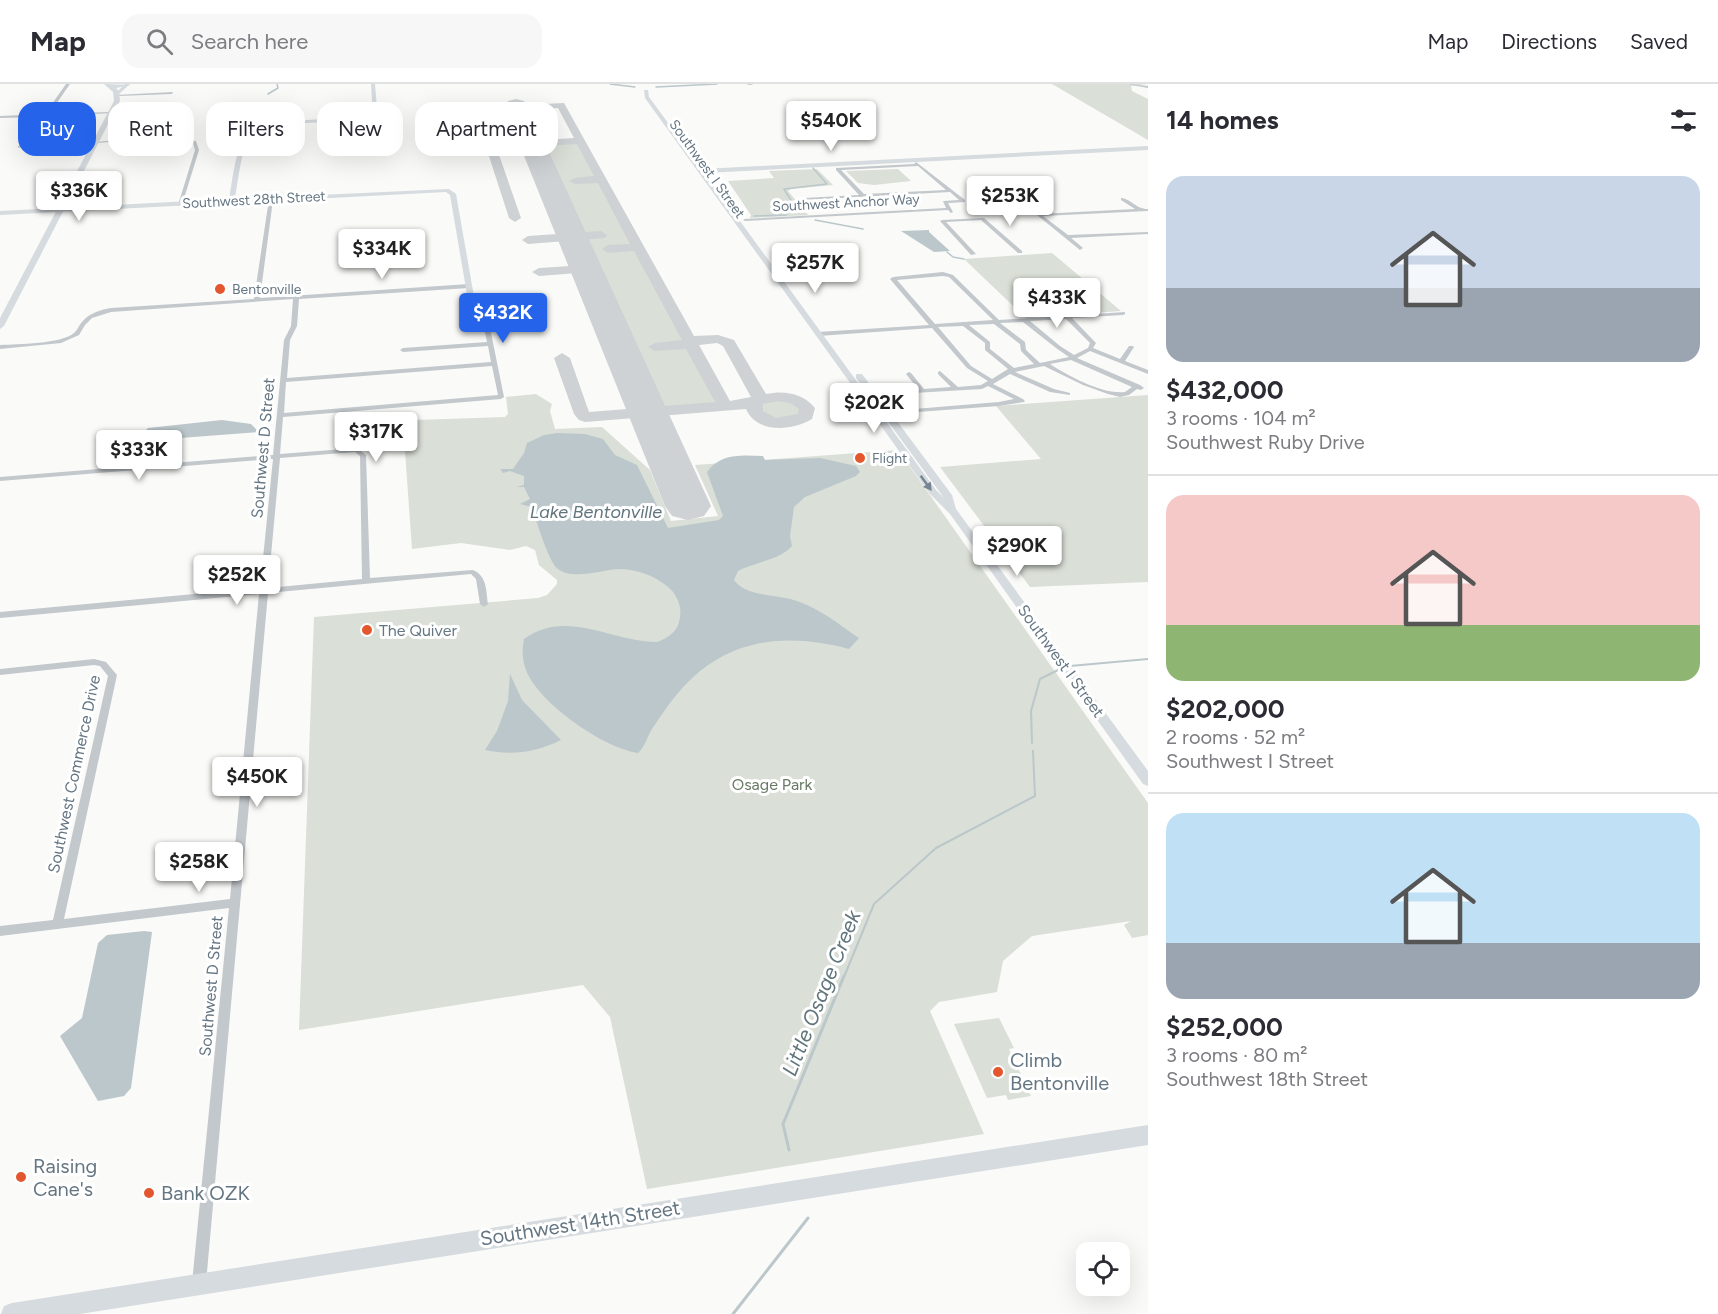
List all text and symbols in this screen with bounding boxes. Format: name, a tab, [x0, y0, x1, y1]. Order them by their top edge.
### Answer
search box	[122, 14, 542, 68]
text: Map	[30, 24, 86, 58]
icon: search	[143, 25, 176, 58]
text: Search here	[191, 28, 308, 55]
text: Map	[1427, 29, 1468, 54]
text: Directions	[1501, 29, 1597, 54]
text: Saved	[1630, 29, 1688, 54]
pin: $540K	[789, 101, 873, 152]
chip: Buy	[18, 102, 96, 156]
chip: Rent	[108, 102, 194, 156]
chip: Filters	[206, 102, 305, 156]
chip: New	[317, 102, 403, 156]
chip: Apartment	[415, 102, 558, 156]
text: 14 homes	[1166, 104, 1279, 136]
icon: filters	[1667, 104, 1700, 137]
text: $540K	[800, 108, 862, 132]
street label: Southwest I Street	[666, 116, 748, 222]
pin: $336K	[37, 171, 121, 222]
pin: $253K	[968, 176, 1052, 227]
text: $336K	[50, 178, 108, 202]
text: $253K	[981, 183, 1039, 207]
street label: Southwest 28th Street	[182, 188, 326, 212]
street label: Southwest Anchor Way	[772, 191, 921, 215]
icon: home	[1379, 215, 1487, 323]
pin: $334K	[340, 229, 424, 280]
text: $334K	[352, 236, 412, 260]
pin: $257K	[773, 243, 857, 294]
text: $257K	[786, 250, 844, 274]
pin: $433K	[1015, 278, 1099, 329]
place label: Bentonville	[232, 281, 302, 298]
marker: Bentonville	[213, 282, 227, 296]
text: $433K	[1027, 285, 1087, 309]
pin: $432K	[461, 293, 545, 344]
text: $432K	[473, 300, 533, 324]
text: $432,000	[1166, 374, 1284, 406]
street label: Southwest D Street	[247, 377, 279, 519]
pin: $202K	[832, 383, 916, 434]
text: $202K	[844, 390, 904, 414]
text: 3 rooms · 104 m²	[1166, 406, 1316, 430]
pin: $317K	[334, 412, 418, 463]
text: $317K	[348, 419, 404, 443]
pin: $333K	[97, 430, 181, 481]
text: Southwest Ruby Drive	[1166, 430, 1365, 454]
text: $333K	[110, 437, 168, 461]
place label: Flight	[872, 450, 907, 467]
marker: Flight	[853, 451, 867, 465]
one-way arrow	[920, 476, 932, 491]
water label: Lake Bentonville	[530, 501, 662, 523]
pin: $290K	[975, 526, 1059, 577]
text: $290K	[987, 533, 1047, 557]
icon: home	[1379, 534, 1487, 642]
pin: $252K	[195, 555, 279, 606]
text: $252K	[207, 562, 267, 586]
street label: Southwest I Street	[1014, 601, 1108, 721]
place label: The Quiver	[379, 621, 457, 640]
marker: The Quiver	[360, 623, 374, 637]
street label: Southwest Commerce Drive	[44, 673, 104, 875]
text: $202,000	[1166, 693, 1285, 725]
text: 2 rooms · 52 m²	[1166, 725, 1305, 749]
text: Southwest I Street	[1166, 749, 1334, 773]
pin: $450K	[215, 757, 299, 808]
text: $450K	[226, 764, 288, 788]
park label: Osage Park	[732, 775, 813, 794]
pin: $258K	[157, 842, 241, 893]
text: $258K	[169, 849, 229, 873]
icon: home	[1379, 852, 1487, 960]
water label: Little Osage Creek	[776, 906, 866, 1079]
street label: Southwest D Street	[195, 915, 227, 1057]
text: $252,000	[1166, 1011, 1283, 1043]
text: 3 rooms · 80 m²	[1166, 1043, 1307, 1067]
place label: Climb Bentonville	[1010, 1048, 1109, 1095]
marker: Climb Bentonville	[991, 1065, 1005, 1079]
text: Southwest 18th Street	[1166, 1067, 1368, 1091]
place label: Raising Cane's	[33, 1154, 97, 1201]
marker: Raising Cane's	[14, 1170, 28, 1184]
place label: Bank OZK	[161, 1181, 251, 1205]
marker: Bank OZK	[142, 1186, 156, 1200]
street label: Southwest 14th Street	[478, 1195, 682, 1251]
map controls	[1076, 1242, 1130, 1296]
button: locate	[1076, 1242, 1130, 1296]

